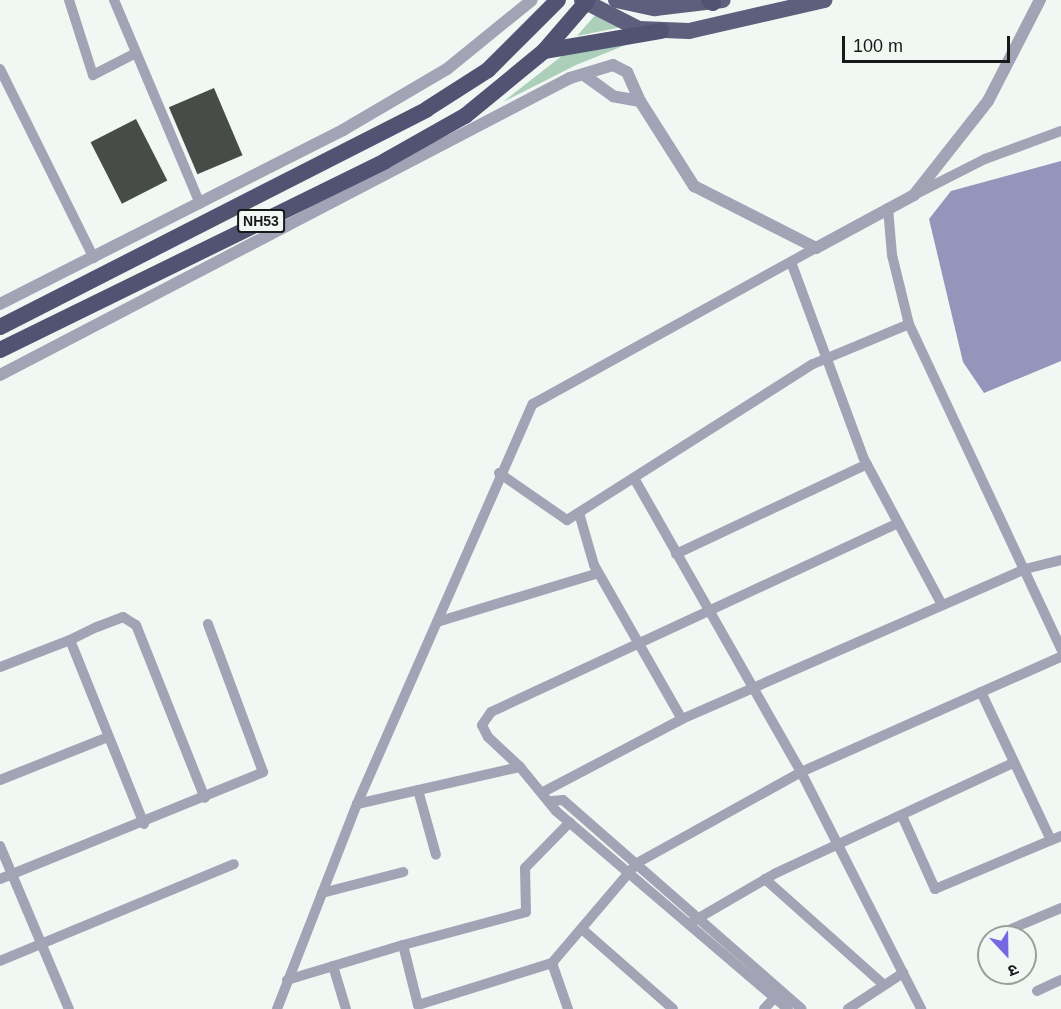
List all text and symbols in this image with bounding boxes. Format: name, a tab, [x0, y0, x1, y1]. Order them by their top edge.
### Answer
scale bar	[845, 24, 1013, 62]
text: 100 m	[853, 36, 903, 56]
road number: NH53	[237, 210, 285, 232]
north arrow	[977, 925, 1037, 985]
text: उ	[1006, 961, 1021, 980]

